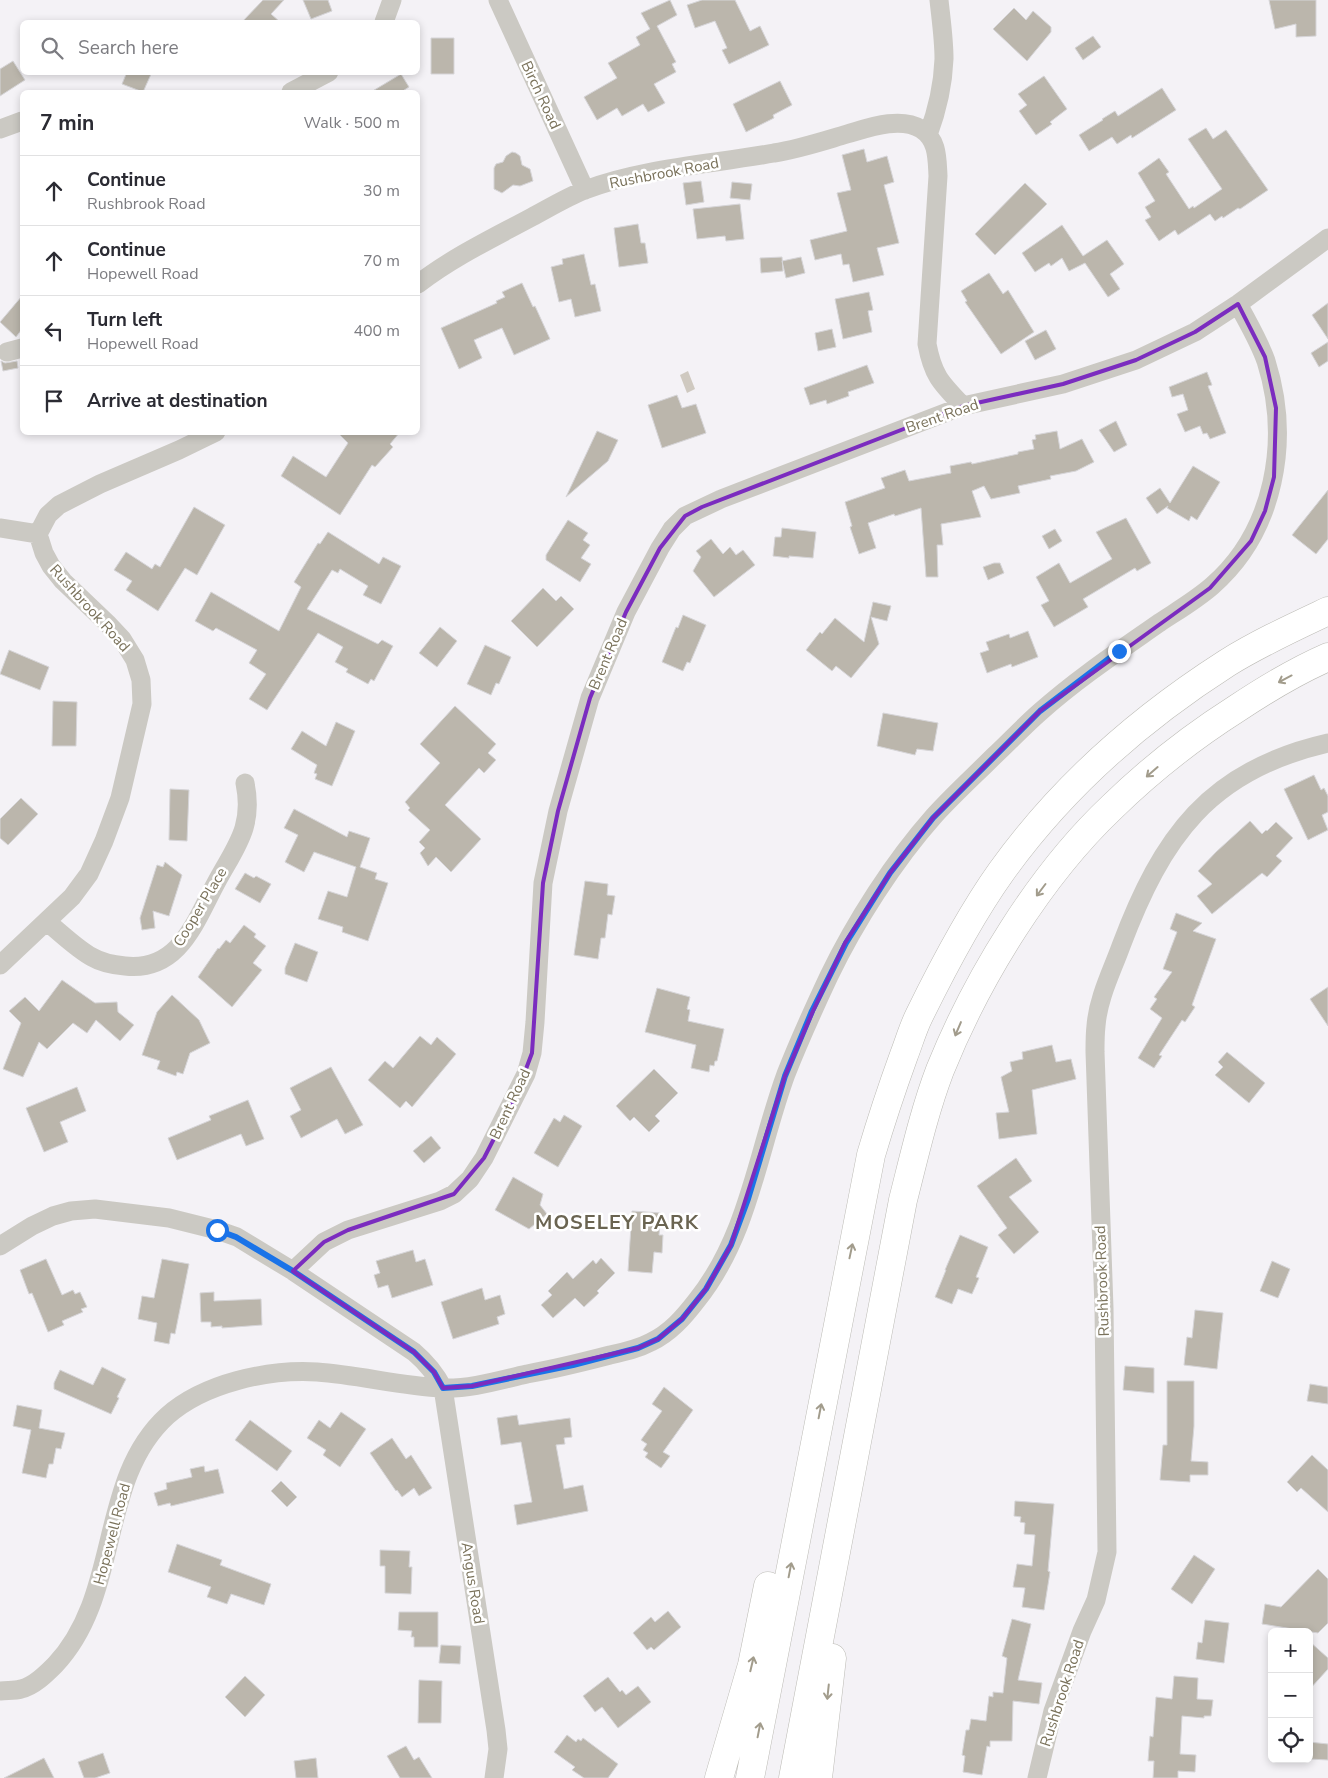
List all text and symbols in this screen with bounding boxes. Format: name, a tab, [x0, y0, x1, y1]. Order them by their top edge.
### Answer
search box	[20, 20, 420, 75]
icon: search	[38, 34, 66, 62]
text: Search here	[78, 35, 179, 61]
street label: Birch Road	[516, 58, 566, 132]
text: 7 min	[40, 109, 94, 137]
text: Walk · 500 m	[304, 112, 400, 134]
street label: Rushbrook Road	[608, 153, 720, 193]
text: Continue	[87, 167, 166, 193]
icon: ahead	[40, 177, 68, 205]
text: 30 m	[363, 180, 400, 202]
text: Rushbrook Road	[87, 193, 206, 215]
text: Continue	[87, 237, 166, 263]
icon: ahead	[40, 247, 68, 275]
text: 70 m	[363, 250, 400, 272]
text: Hopewell Road	[87, 263, 198, 285]
text: Turn left	[87, 307, 162, 333]
icon: left	[40, 317, 68, 345]
text: 400 m	[353, 320, 400, 342]
text: Hopewell Road	[87, 333, 198, 355]
icon: arrive	[40, 387, 68, 415]
text: Arrive at destination	[87, 388, 268, 414]
street label: Brent Road	[903, 394, 981, 438]
street label: Rushbrook Road	[45, 560, 135, 656]
street label: Brent Road	[584, 615, 632, 693]
route end	[1108, 640, 1131, 663]
one-way arrow	[1278, 675, 1293, 684]
one-way arrow	[1146, 766, 1159, 777]
street label: Cooper Place	[169, 864, 231, 950]
one-way arrow	[1036, 883, 1046, 897]
one-way arrow	[953, 1021, 963, 1036]
street label: Brent Road	[485, 1065, 535, 1143]
district label: MOSELEY PARK	[535, 1209, 699, 1236]
route start	[206, 1219, 229, 1242]
street label: Rushbrook Road	[1090, 1225, 1114, 1337]
one-way arrow	[847, 1244, 856, 1260]
one-way arrow	[816, 1403, 826, 1419]
street label: Hopewell Road	[89, 1481, 135, 1587]
street label: Angus Road	[457, 1541, 489, 1625]
one-way arrow	[786, 1563, 795, 1579]
map controls	[1268, 1628, 1313, 1763]
button: +	[1268, 1628, 1313, 1673]
street label: Rushbrook Road	[1035, 1637, 1089, 1749]
one-way arrow	[748, 1656, 757, 1672]
button: −	[1268, 1673, 1313, 1718]
one-way arrow	[823, 1684, 833, 1700]
button: locate	[1268, 1718, 1313, 1763]
one-way arrow	[755, 1723, 765, 1739]

